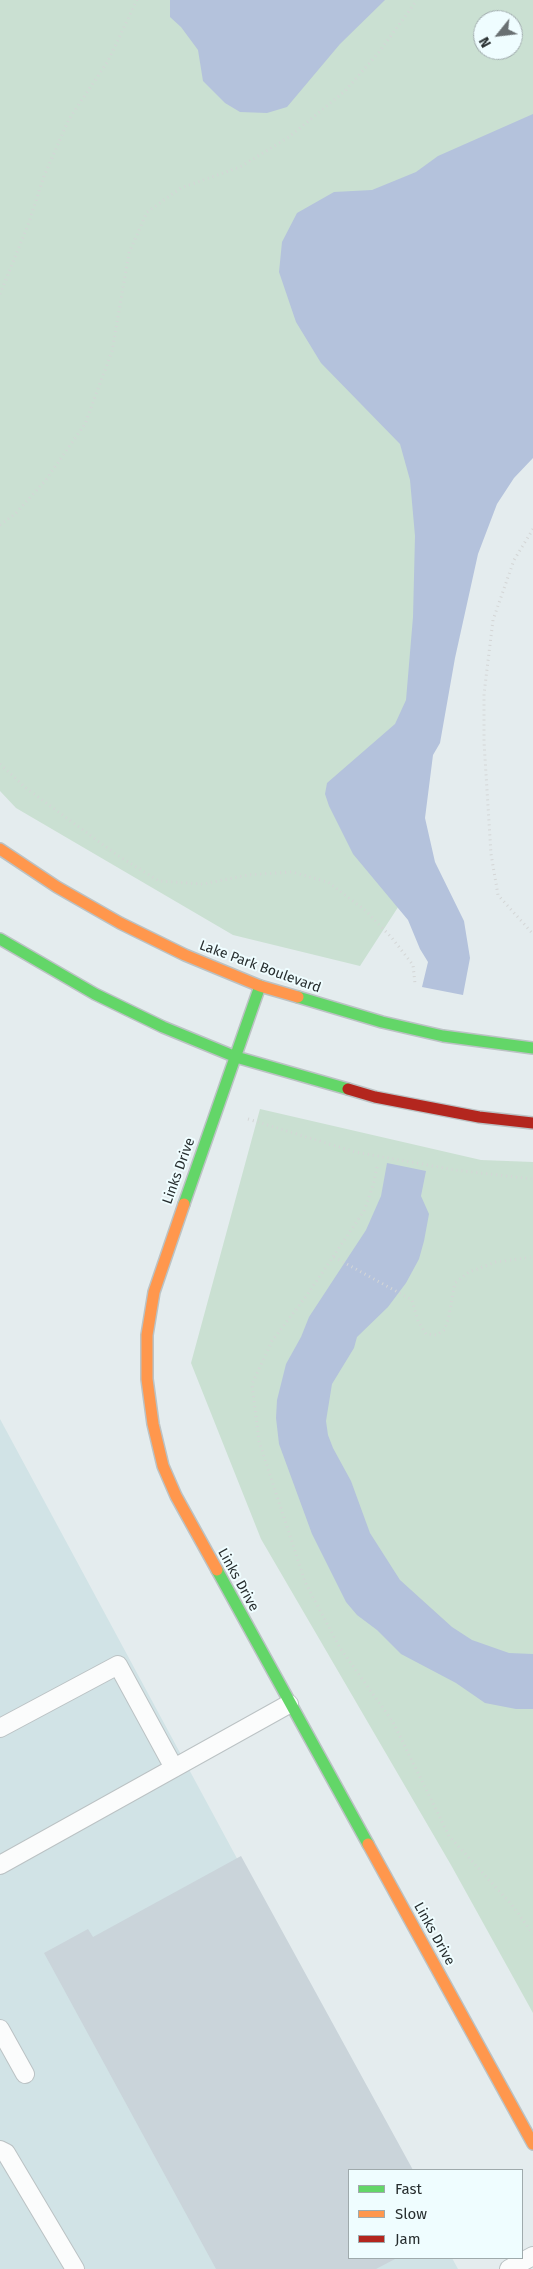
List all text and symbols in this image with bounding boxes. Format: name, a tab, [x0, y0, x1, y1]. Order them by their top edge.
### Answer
north arrow	[473, 10, 523, 60]
text: N	[476, 34, 495, 50]
street label: Lake Park Boulevard	[197, 937, 323, 997]
street label: Links Drive	[159, 1136, 199, 1206]
street label: Links Drive	[214, 1546, 262, 1614]
street label: Links Drive	[410, 1900, 458, 1968]
legend	[348, 2169, 523, 2259]
text: Fast	[395, 2180, 422, 2198]
text: Slow	[395, 2205, 427, 2223]
text: Jam	[395, 2230, 421, 2248]

